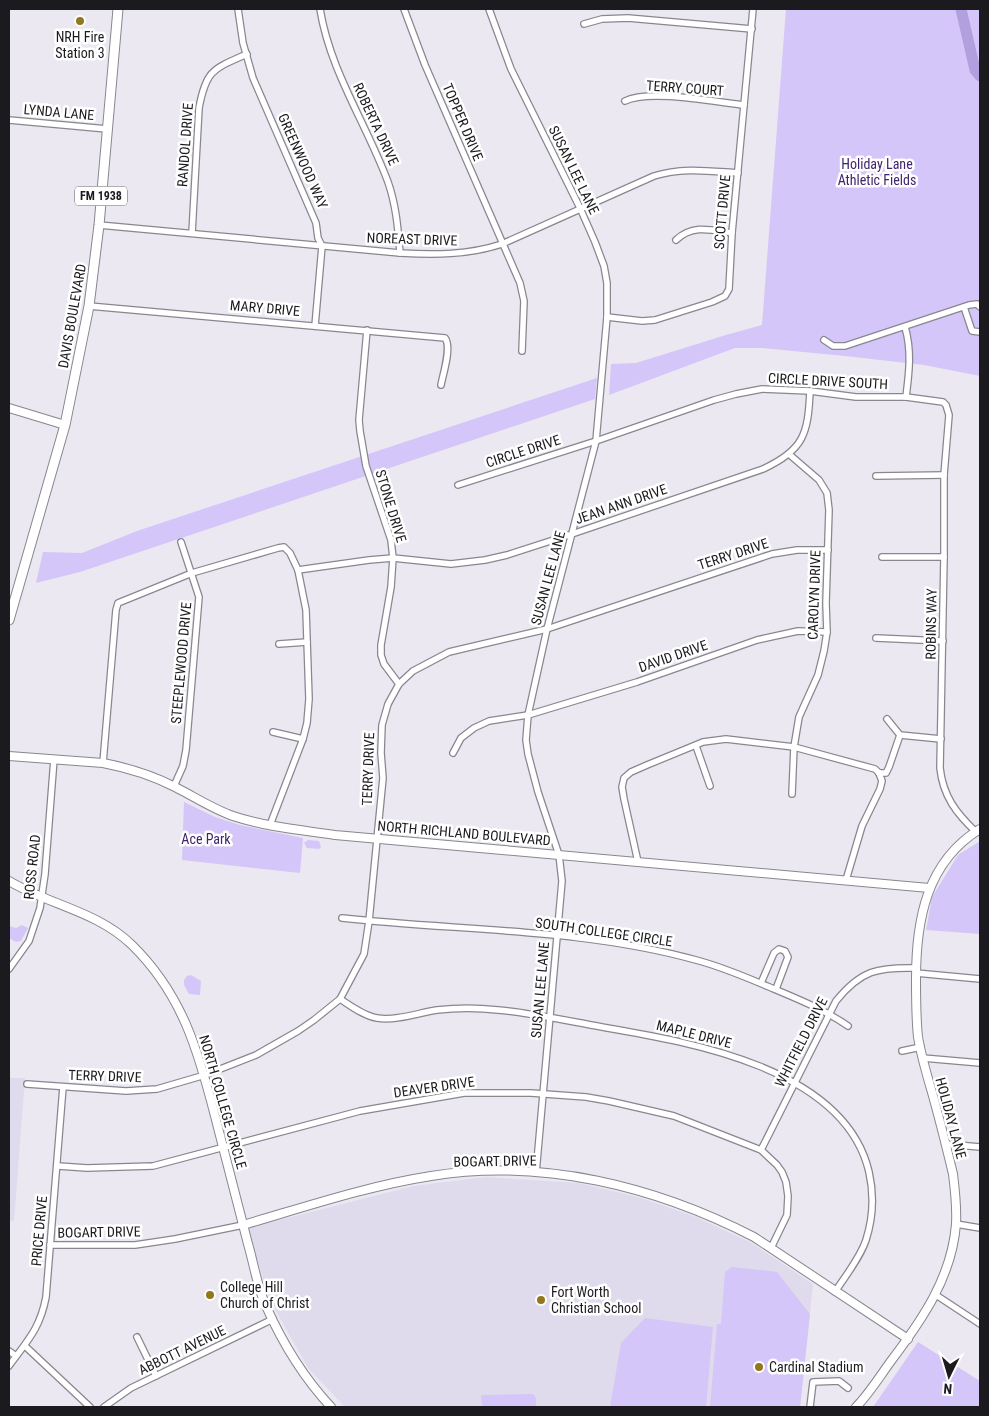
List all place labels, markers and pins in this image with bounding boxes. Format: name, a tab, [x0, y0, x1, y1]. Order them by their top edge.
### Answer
marker: NRH Fire Station 3	[74, 15, 86, 27]
place label: NRH Fire Station 3	[55, 29, 105, 61]
place label: College Hill Church of Christ	[220, 1279, 309, 1311]
place label: Fort Worth Christian School	[551, 1284, 641, 1316]
marker: College Hill Church of Christ	[204, 1289, 216, 1301]
marker: Fort Worth Christian School	[535, 1294, 547, 1306]
place label: Cardinal Stadium	[769, 1359, 863, 1375]
marker: Cardinal Stadium	[753, 1361, 765, 1373]

